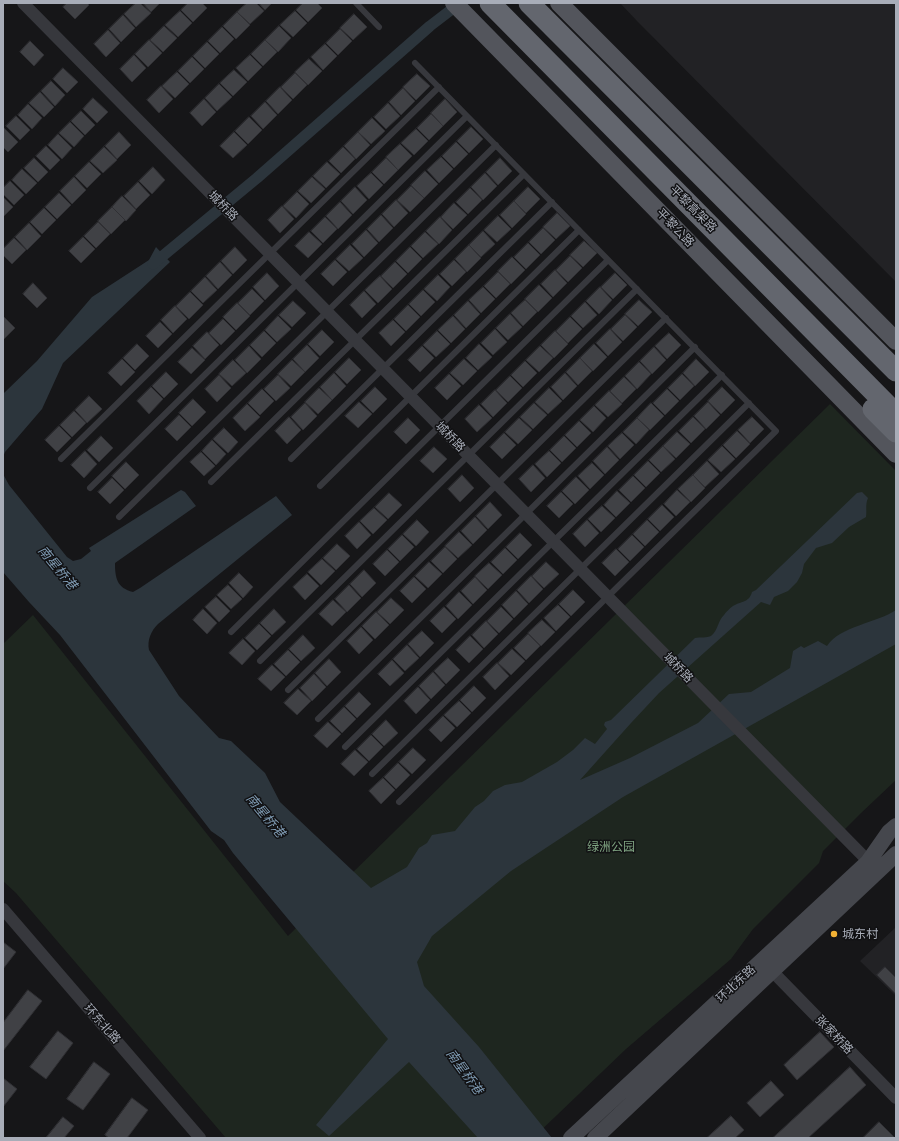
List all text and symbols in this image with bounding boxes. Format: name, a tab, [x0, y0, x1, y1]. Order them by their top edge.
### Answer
street label: 平黎高架路	[667, 183, 719, 235]
street label: 城桥路	[205, 188, 241, 224]
street label: 平黎公路	[653, 206, 697, 250]
street label: 城桥路	[432, 419, 468, 455]
water label: 南星桥港	[34, 543, 80, 593]
street label: 城桥路	[660, 650, 696, 686]
water label: 南星桥港	[242, 791, 288, 841]
park label: 绿洲公园	[587, 840, 635, 854]
place label: 城东村	[842, 927, 878, 941]
marker: 城东村	[829, 929, 839, 939]
street label: 环北东路	[714, 962, 758, 1006]
street label: 环东北路	[81, 1001, 123, 1047]
street label: 张家桥路	[812, 1013, 856, 1057]
water label: 南星桥港	[442, 1046, 486, 1098]

